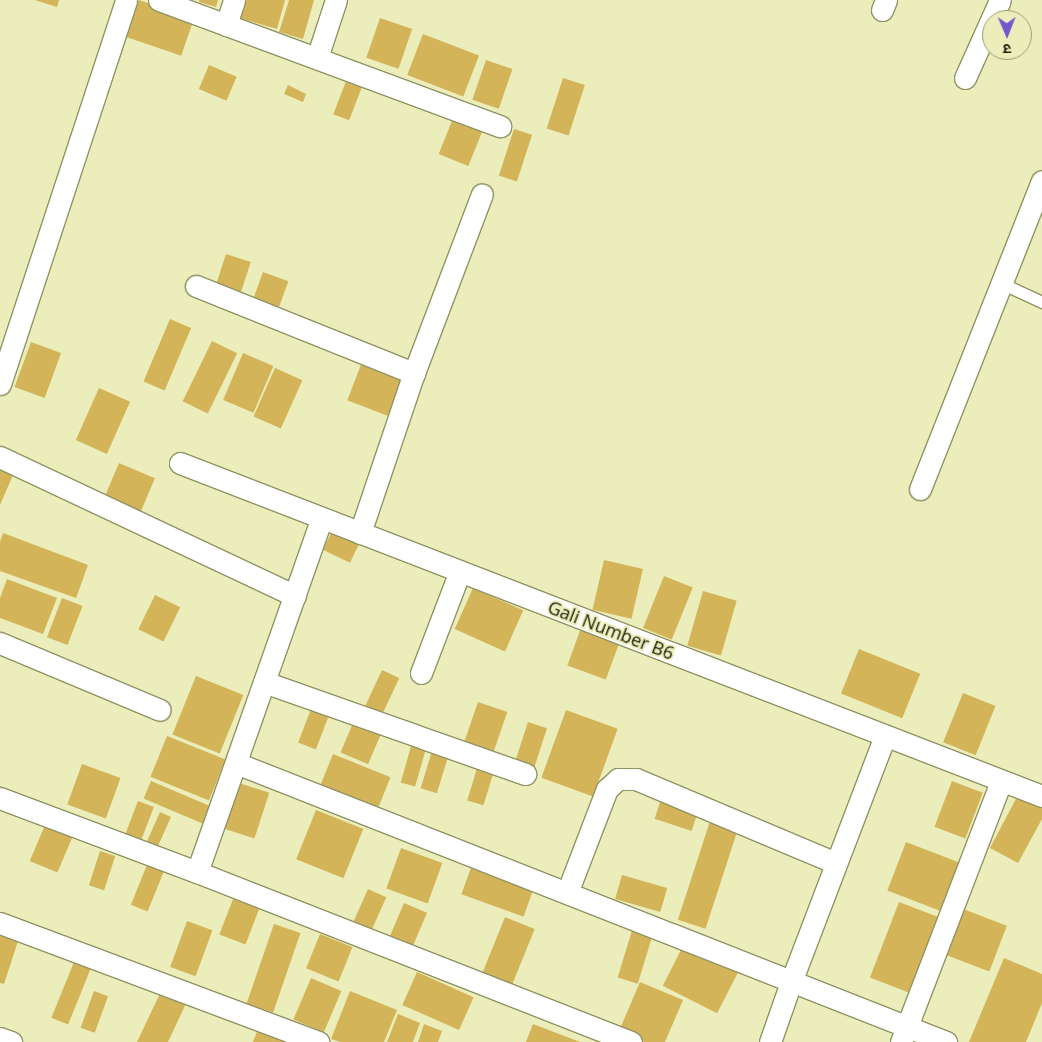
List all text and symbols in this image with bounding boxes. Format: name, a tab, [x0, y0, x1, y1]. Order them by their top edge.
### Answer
north arrow	[982, 10, 1032, 60]
text: उ	[1003, 40, 1012, 59]
street label: Gali Number B6	[545, 596, 677, 664]

